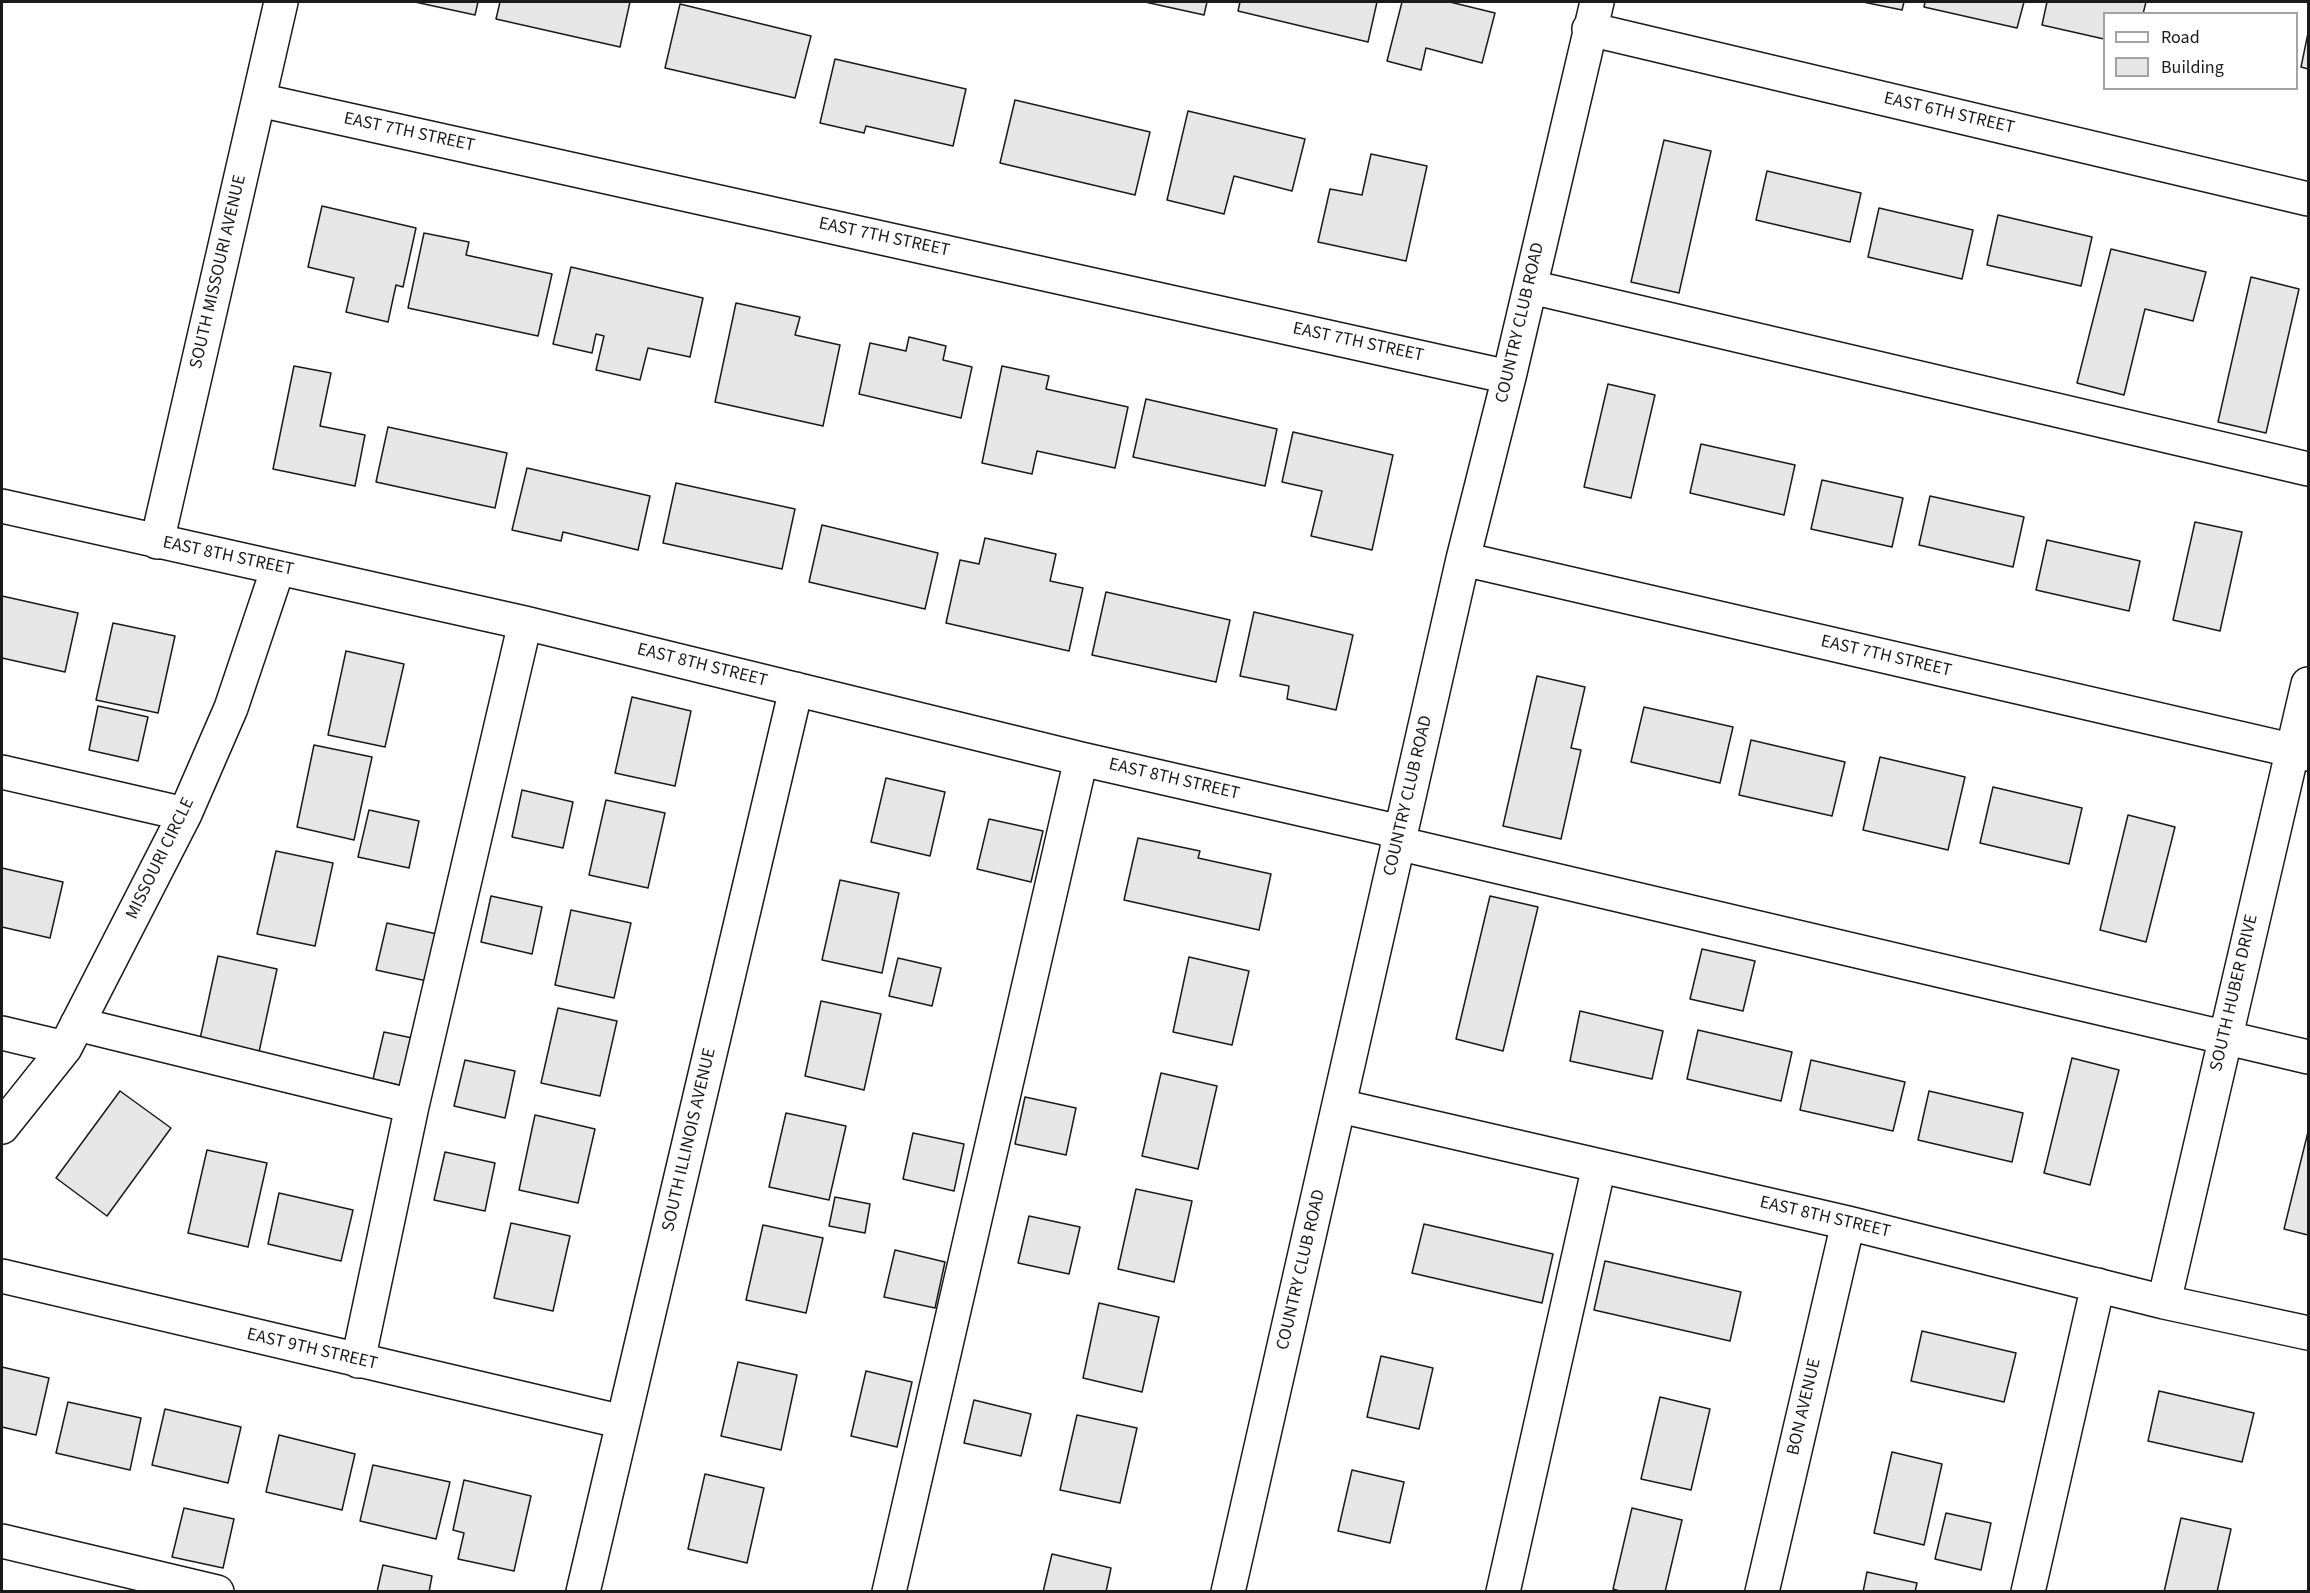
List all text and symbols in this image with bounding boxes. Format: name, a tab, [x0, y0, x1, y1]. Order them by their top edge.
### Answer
legend	[2103, 12, 2298, 90]
text: Road	[2161, 25, 2200, 50]
text: Building	[2161, 55, 2224, 80]
street label: EAST 6TH STREET	[1882, 88, 2016, 140]
street label: EAST 7TH STREET	[341, 109, 477, 157]
street label: SOUTH MISSOURI AVENUE	[186, 173, 252, 371]
street label: EAST 7TH STREET	[816, 214, 952, 262]
street label: COUNTRY CLUB ROAD	[1492, 241, 1550, 405]
street label: EAST 7TH STREET	[1290, 319, 1426, 367]
street label: EAST 8TH STREET	[160, 533, 296, 581]
street label: EAST 7TH STREET	[1819, 631, 1953, 683]
street label: EAST 8TH STREET	[635, 639, 769, 693]
street label: COUNTRY CLUB ROAD	[1380, 714, 1438, 878]
street label: EAST 8TH STREET	[1107, 754, 1241, 806]
street label: MISSOURI CIRCLE	[122, 795, 200, 923]
street label: SOUTH HUBER DRIVE	[2206, 913, 2264, 1073]
street label: SOUTH ILLINOIS AVENUE	[658, 1046, 722, 1234]
street label: COUNTRY CLUB ROAD	[1273, 1188, 1331, 1352]
street label: EAST 8TH STREET	[1758, 1192, 1892, 1244]
street label: EAST 9TH STREET	[245, 1324, 379, 1376]
street label: BON AVENUE	[1783, 1356, 1827, 1458]

